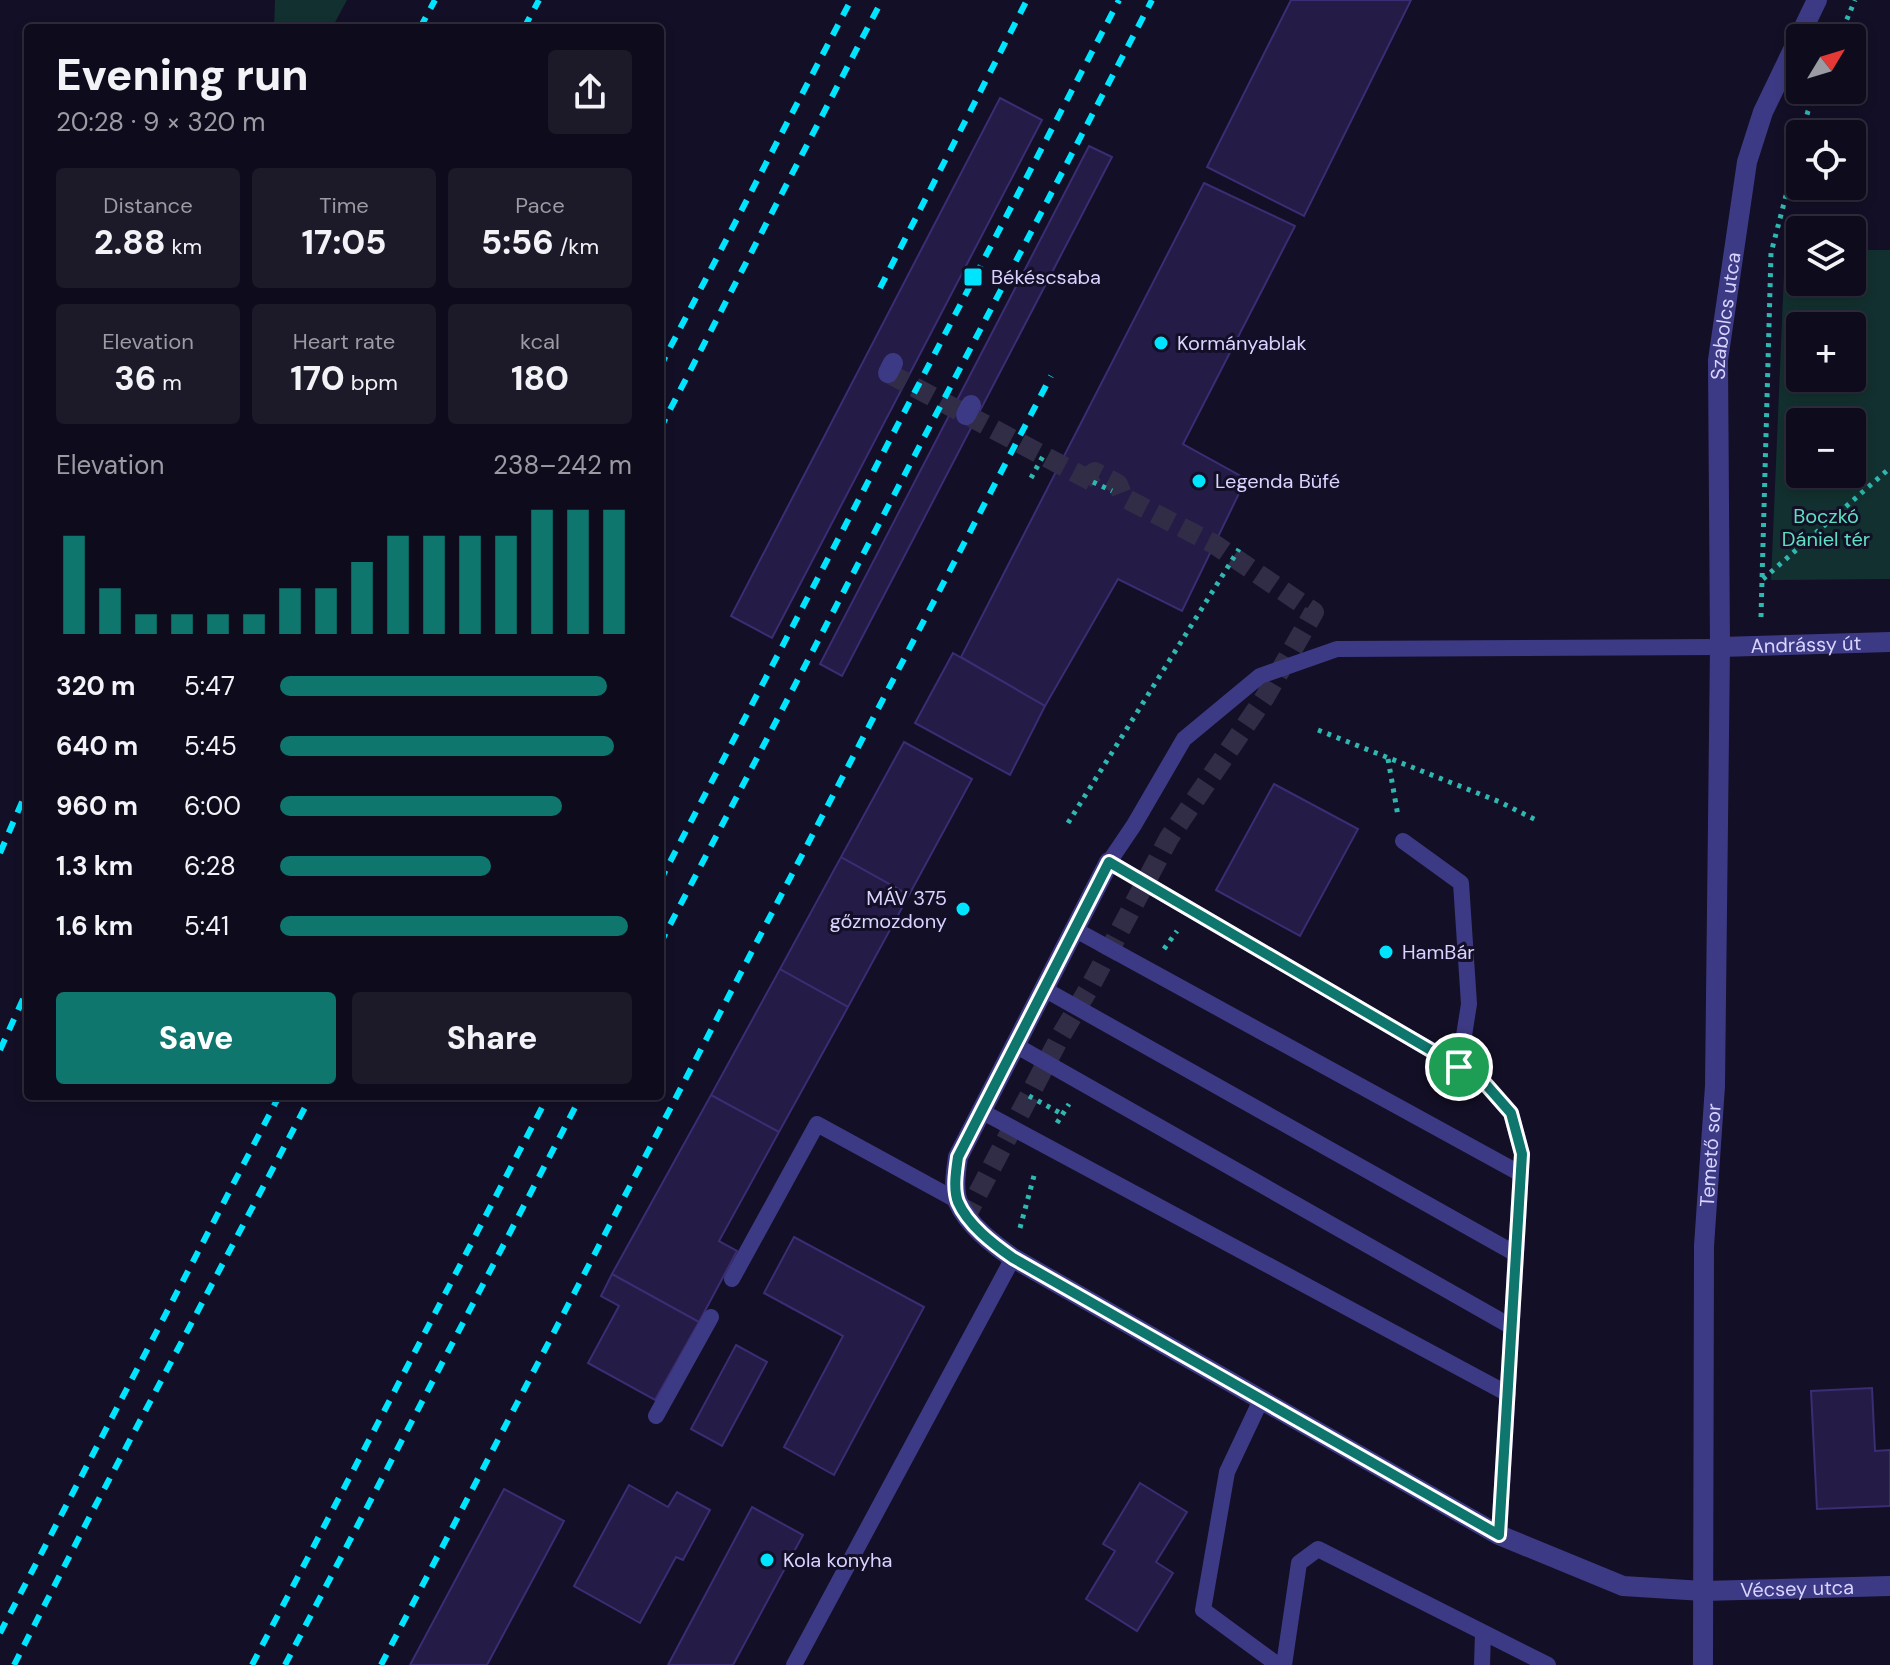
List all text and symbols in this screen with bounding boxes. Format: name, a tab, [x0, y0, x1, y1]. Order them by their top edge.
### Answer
north arrow	[1786, 24, 1866, 104]
map controls	[1786, 24, 1866, 488]
text: Evening run	[56, 46, 309, 104]
button: share	[548, 50, 632, 134]
text: 20:28 · 9 × 320 m	[56, 105, 265, 139]
button: locate	[1786, 120, 1866, 200]
text: Distance	[103, 191, 193, 220]
text: Time	[319, 191, 369, 220]
text: Pace	[515, 191, 565, 220]
button: layers	[1786, 216, 1866, 296]
text: 2.88	[94, 220, 166, 265]
text: 17:05	[302, 220, 386, 265]
text: 5:56	[481, 220, 554, 265]
text: km	[166, 232, 202, 261]
text: /km	[554, 232, 599, 261]
street label: Szabolcs utca	[1705, 250, 1747, 380]
place label: Békéscsaba	[991, 264, 1101, 290]
marker: Békéscsaba	[962, 266, 984, 288]
button: +	[1786, 312, 1866, 392]
text: Elevation	[102, 327, 194, 356]
text: Heart rate	[293, 327, 395, 356]
text: kcal	[520, 327, 560, 356]
place label: Kormányablak	[1177, 330, 1306, 356]
marker: Kormányablak	[1152, 334, 1170, 352]
text: 36	[114, 356, 156, 401]
text: 170	[290, 356, 345, 401]
text: 180	[511, 356, 569, 401]
text: m	[156, 368, 182, 397]
text: bpm	[345, 368, 398, 397]
button: −	[1786, 408, 1866, 488]
text: Elevation	[56, 448, 164, 482]
text: 238–242 m	[493, 448, 632, 482]
place label: Legenda Büfé	[1215, 468, 1340, 494]
marker: Legenda Büfé	[1190, 472, 1208, 490]
park label: Boczkó Dániel tér	[1782, 503, 1870, 552]
street label: Andrássy út	[1750, 630, 1862, 659]
text: 320 m	[56, 669, 135, 703]
text: 5:47	[184, 669, 235, 703]
text: 640 m	[56, 729, 138, 763]
text: 5:45	[184, 729, 237, 763]
text: 960 m	[56, 789, 138, 823]
text: 6:00	[184, 789, 241, 823]
text: 1.3 km	[56, 849, 133, 883]
text: 6:28	[184, 849, 236, 883]
place label: MÁV 375 gőzmozdony	[830, 885, 947, 934]
marker: MÁV 375 gőzmozdony	[954, 900, 972, 918]
text: 1.6 km	[56, 909, 133, 943]
text: 5:41	[184, 909, 229, 943]
place label: HamBár	[1402, 939, 1475, 965]
marker: HamBár	[1377, 943, 1395, 961]
button: Save	[56, 992, 336, 1084]
button: Share	[352, 992, 632, 1084]
pin	[1425, 1033, 1493, 1101]
icon: arrive	[1437, 1045, 1481, 1089]
street label: Temető sor	[1694, 1103, 1727, 1208]
place label: Kola konyha	[783, 1547, 892, 1573]
marker: Kola konyha	[758, 1551, 776, 1569]
street label: Vécsey utca	[1740, 1574, 1854, 1603]

